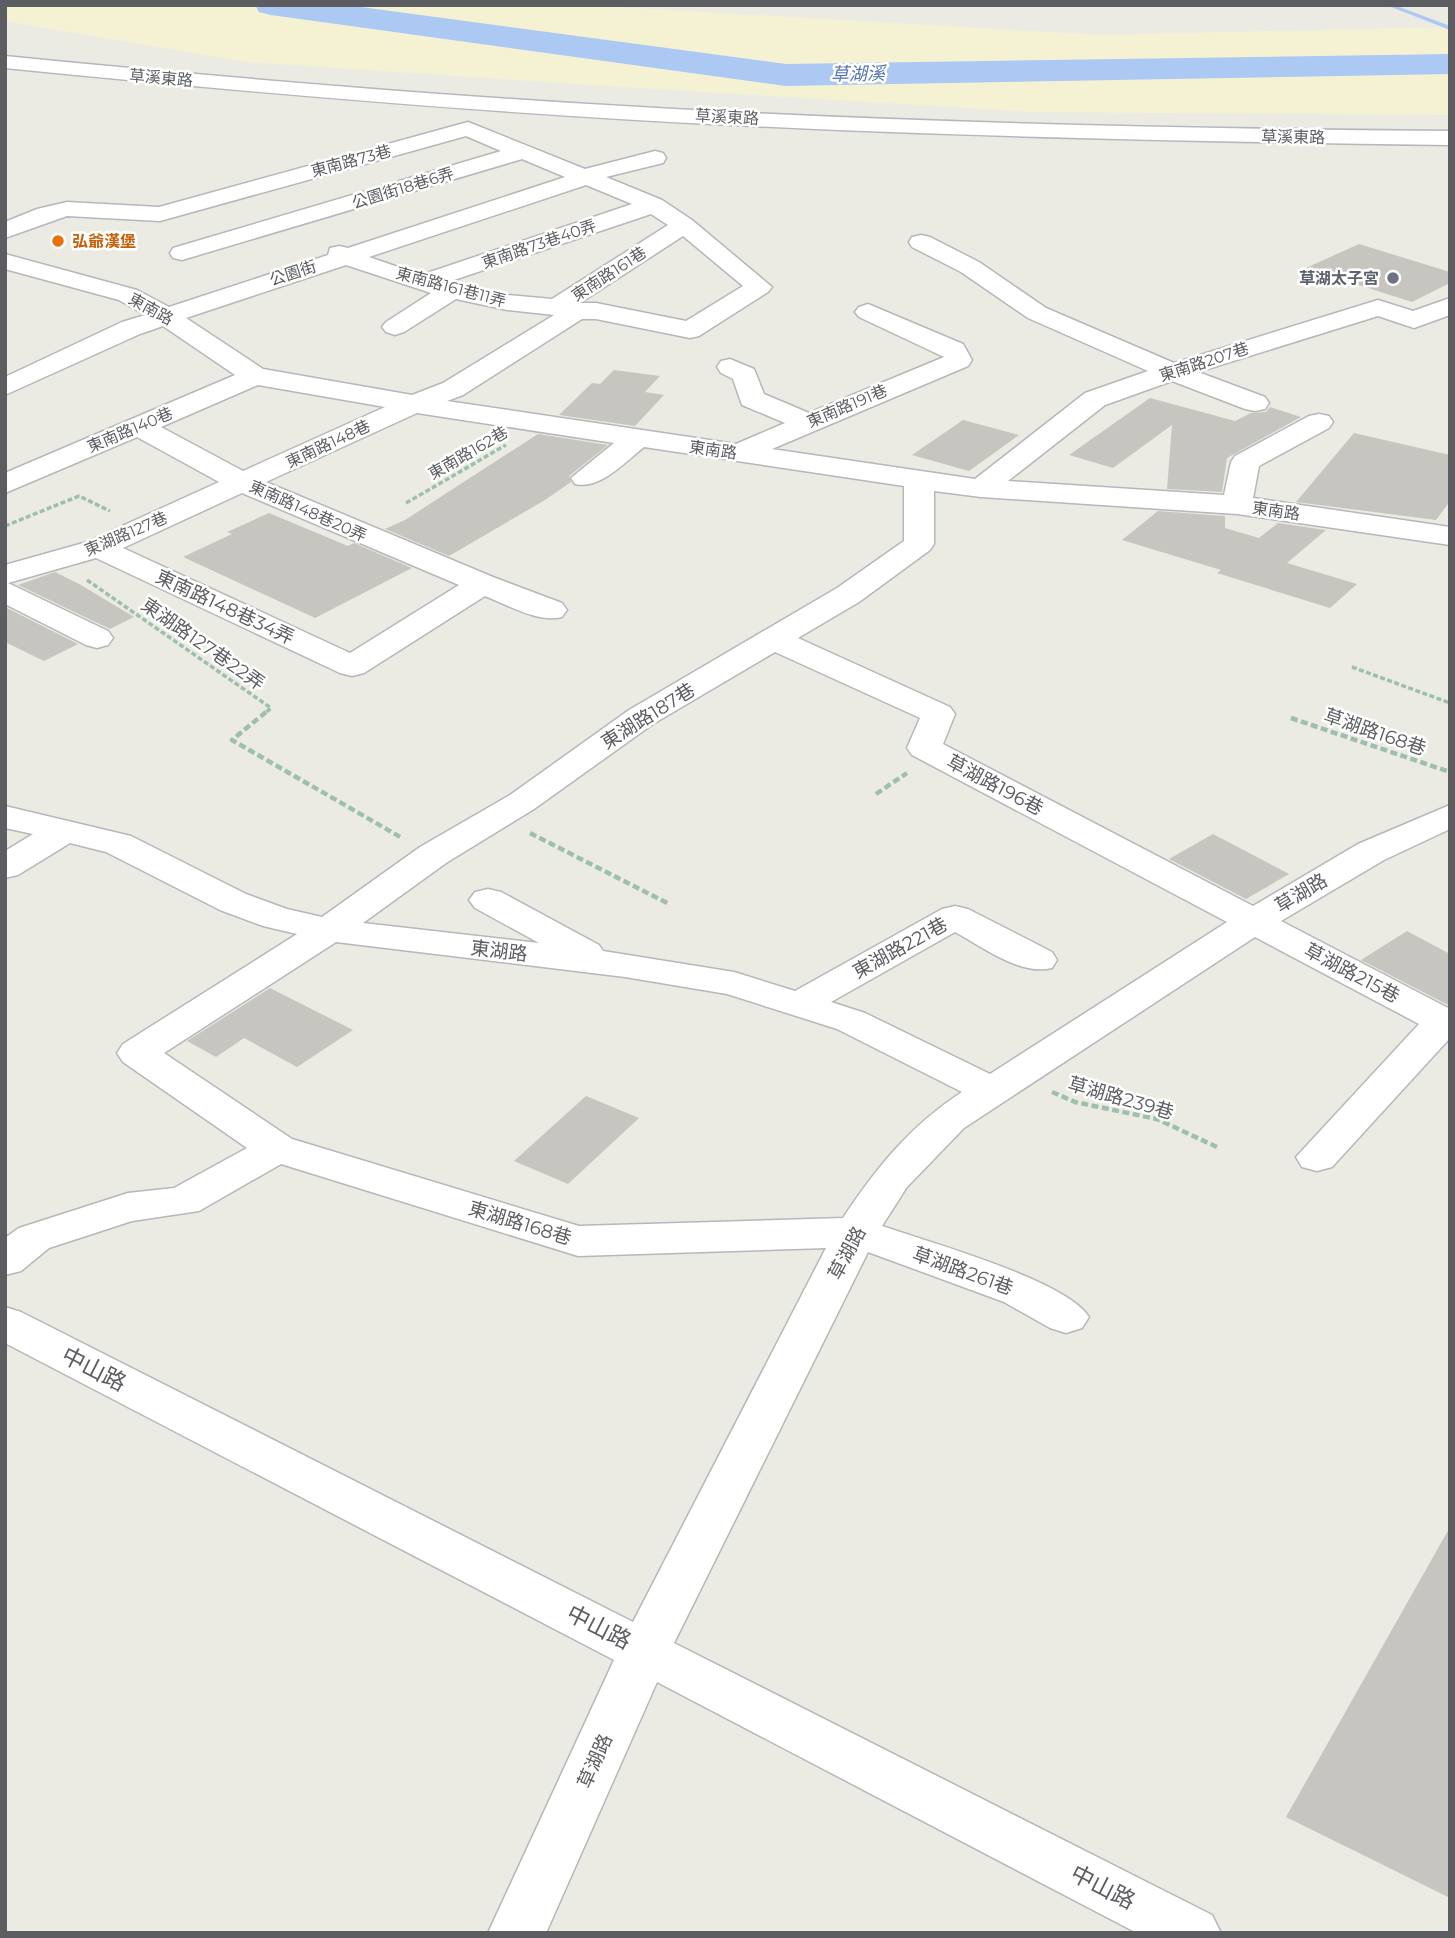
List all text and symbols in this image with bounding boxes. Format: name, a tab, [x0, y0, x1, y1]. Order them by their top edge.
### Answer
water label: 草湖溪	[831, 62, 888, 85]
street label: 草溪東路	[128, 66, 194, 90]
street label: 草溪東路	[695, 106, 759, 128]
street label: 草溪東路	[1261, 127, 1325, 147]
street label: 東南路73巷	[309, 141, 393, 181]
street label: 公園街18巷6弄	[350, 163, 456, 213]
street label: 東南路73巷40弄	[479, 216, 599, 272]
place label: 弘爺漢堡	[72, 232, 136, 251]
marker: 弘爺漢堡	[50, 233, 66, 249]
street label: 東南路161巷	[568, 243, 650, 305]
street label: 公園街	[267, 257, 319, 289]
street label: 東南路161巷11弄	[394, 263, 508, 311]
place label: 草湖太子宮	[1299, 269, 1379, 288]
marker: 草湖太子宮	[1385, 270, 1401, 286]
street label: 東南路	[125, 289, 177, 329]
street label: 東南路207巷	[1157, 339, 1251, 385]
street label: 東南路191巷	[804, 381, 890, 431]
street label: 東南路140巷	[84, 403, 176, 457]
street label: 東南路148巷	[283, 416, 373, 472]
street label: 東南路162巷	[425, 423, 511, 483]
street label: 東南路	[688, 437, 738, 463]
street label: 東南路148巷20弄	[246, 477, 370, 545]
street label: 東南路	[1251, 498, 1301, 524]
street label: 東湖路127巷	[82, 508, 170, 560]
street label: 東南路148巷34弄	[152, 565, 298, 649]
street label: 東湖路127巷22弄	[137, 593, 269, 695]
street label: 東湖路187巷	[597, 678, 699, 754]
street label: 草湖路168巷	[1321, 704, 1429, 760]
street label: 草湖路196巷	[943, 750, 1047, 820]
street label: 草湖路	[1271, 868, 1331, 918]
street label: 東湖路221巷	[849, 913, 951, 983]
street label: 東湖路	[469, 936, 529, 966]
street label: 草湖路215巷	[1301, 938, 1403, 1008]
street label: 草湖路239巷	[1065, 1072, 1177, 1124]
street label: 東湖路168巷	[466, 1196, 574, 1250]
street label: 草湖路	[823, 1222, 871, 1284]
street label: 草湖路261巷	[910, 1242, 1016, 1300]
street label: 中山路	[57, 1341, 131, 1397]
street label: 中山路	[562, 1599, 636, 1655]
street label: 草湖路	[573, 1730, 617, 1792]
street label: 中山路	[1066, 1859, 1140, 1915]

